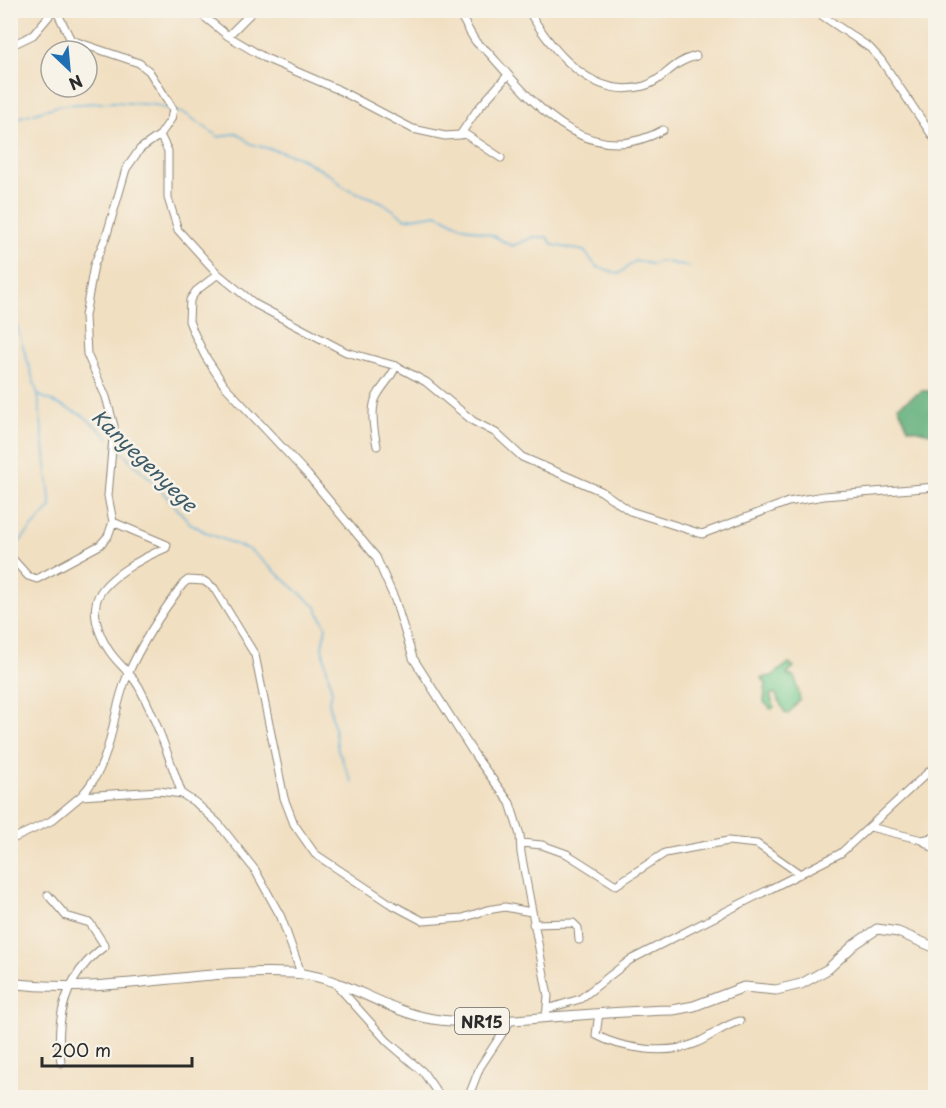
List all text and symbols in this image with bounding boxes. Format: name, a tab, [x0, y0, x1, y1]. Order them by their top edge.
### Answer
north arrow	[39, 39, 99, 99]
text: N	[65, 70, 87, 97]
water label: Kanyegenyege	[85, 402, 205, 519]
road number: NR15	[455, 1008, 509, 1034]
scale bar	[42, 1030, 192, 1068]
text: 200 m	[51, 1036, 111, 1063]

